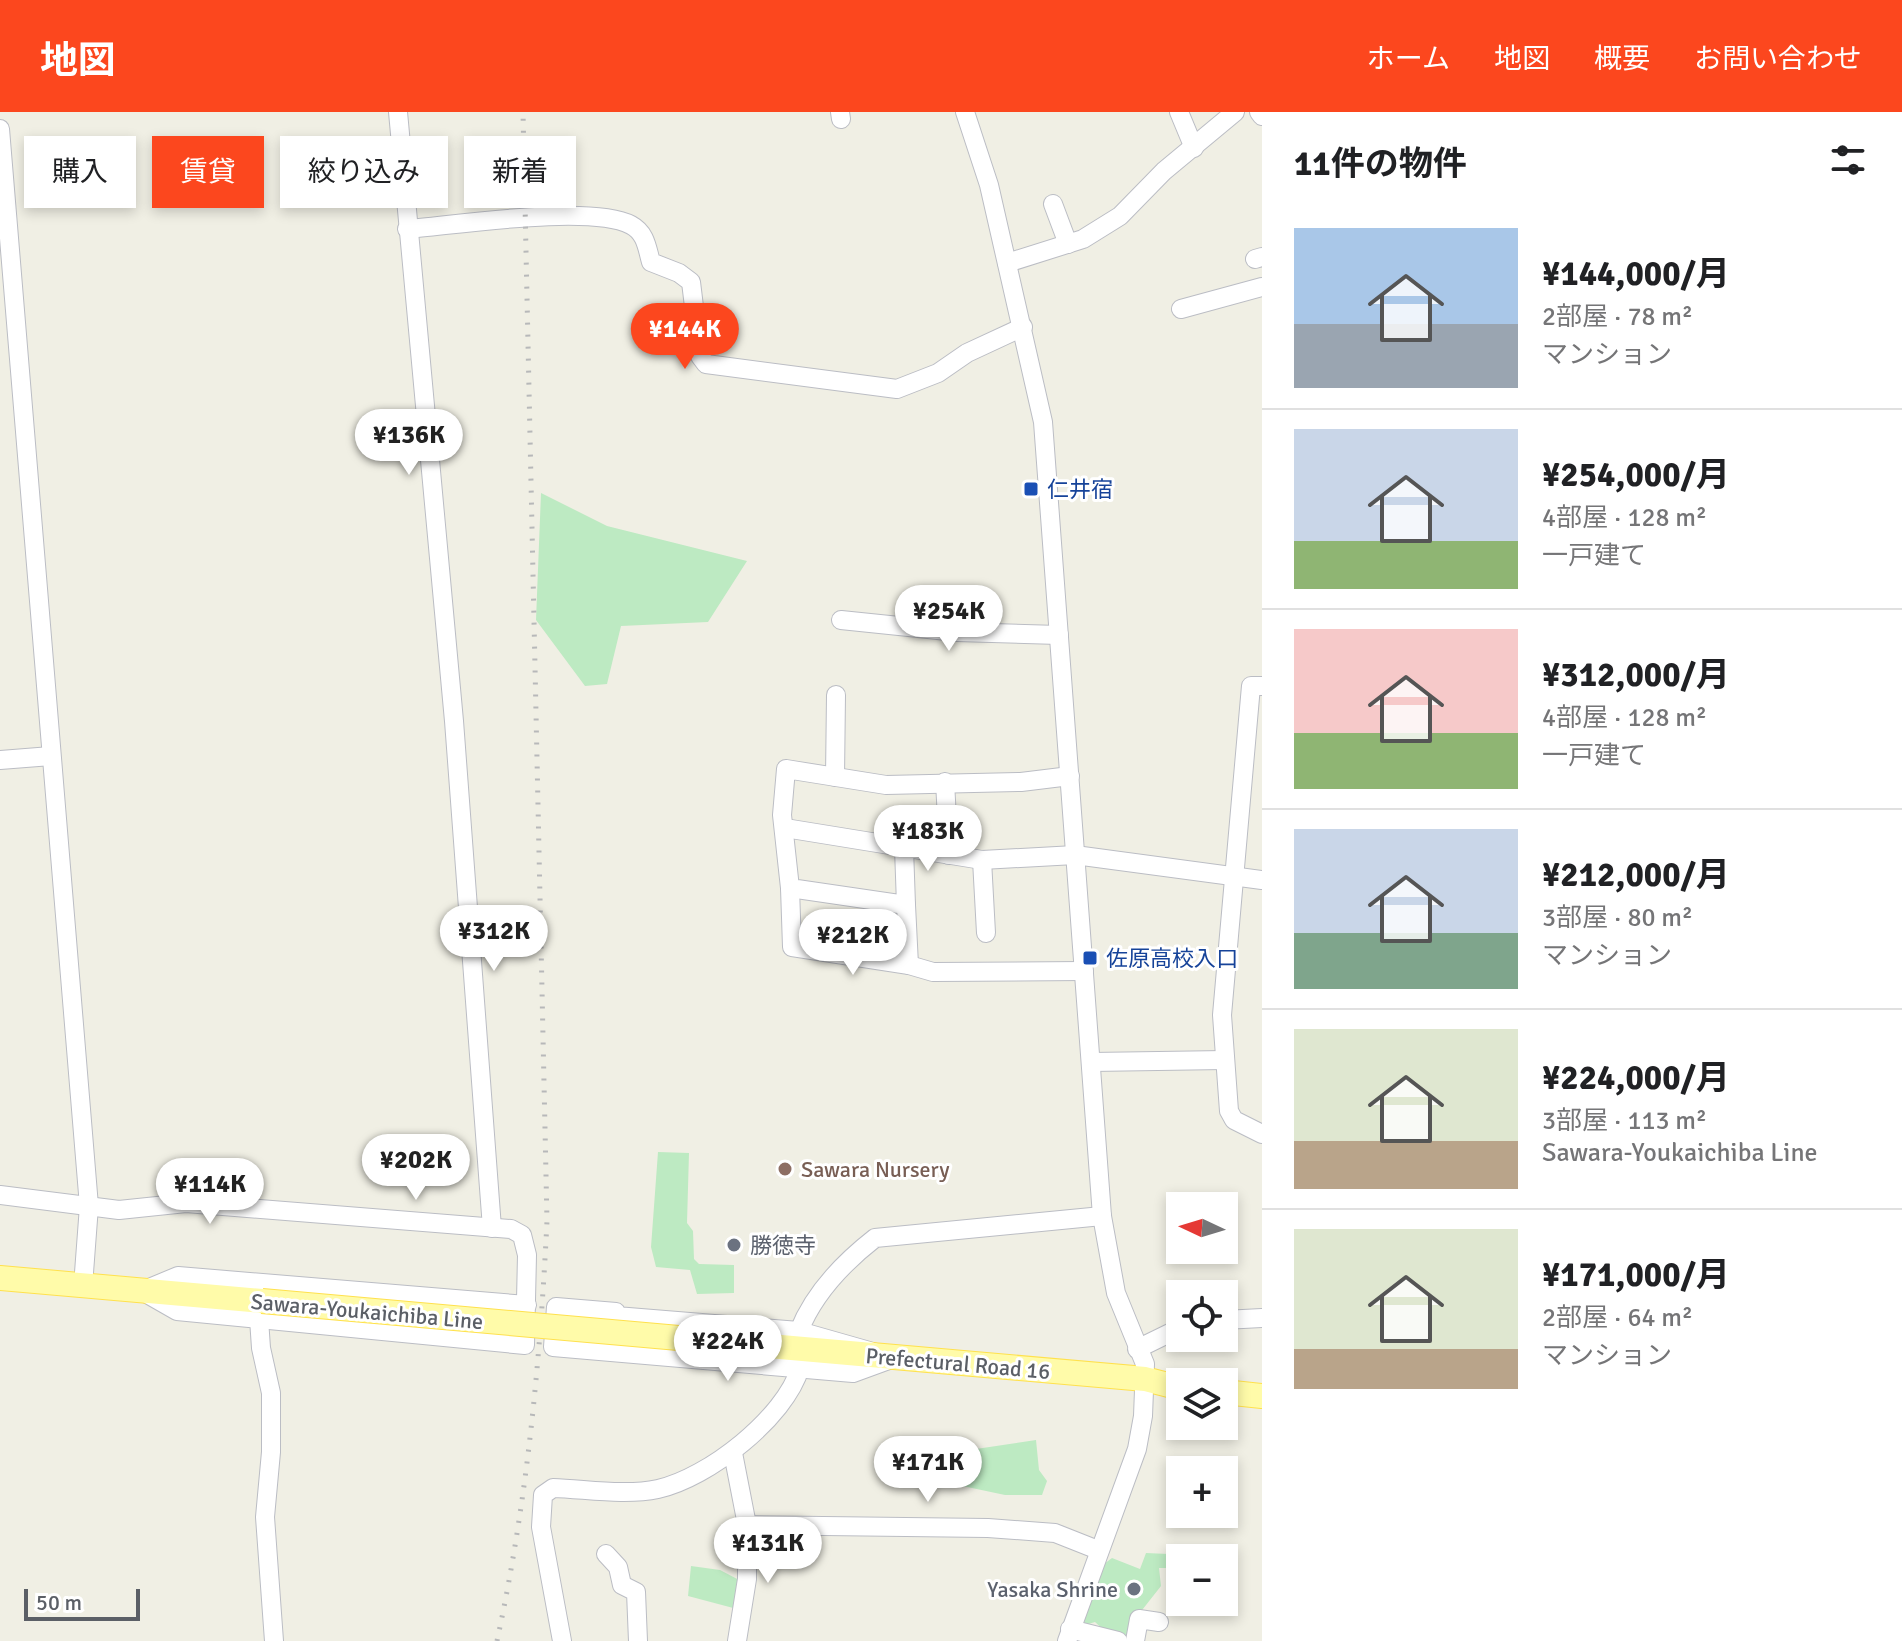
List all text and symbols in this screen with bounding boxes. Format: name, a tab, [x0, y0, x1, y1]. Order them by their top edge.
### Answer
text: 地図	[40, 37, 116, 84]
text: ホーム	[1367, 42, 1450, 76]
text: 地図	[1494, 42, 1550, 76]
text: 概要	[1594, 42, 1650, 76]
text: お問い合わせ	[1694, 42, 1862, 76]
chip: 購入	[24, 136, 136, 208]
chip: 賃貸	[152, 136, 264, 208]
chip: 絞り込み	[280, 136, 448, 208]
chip: 新着	[464, 136, 576, 208]
icon: filters	[1826, 138, 1870, 182]
text: 11件の物件	[1294, 143, 1467, 185]
text: ¥144,000/月	[1542, 253, 1730, 295]
icon: home	[1358, 260, 1454, 356]
text: 2部屋 · 78 m²	[1542, 301, 1693, 333]
pin: ¥144K	[629, 303, 741, 371]
text: ¥144K	[649, 313, 721, 345]
text: マンション	[1542, 339, 1672, 371]
pin: ¥136K	[353, 409, 465, 477]
text: ¥136K	[373, 419, 445, 451]
text: ¥254,000/月	[1542, 454, 1730, 496]
icon: home	[1358, 461, 1454, 557]
place label: 仁井宿	[1047, 476, 1113, 503]
marker: 仁井宿	[1022, 480, 1040, 498]
text: 4部屋 · 128 m²	[1542, 502, 1707, 534]
text: 一戸建て	[1542, 540, 1646, 572]
pin: ¥254K	[893, 585, 1005, 653]
text: ¥254K	[913, 595, 985, 627]
text: ¥312,000/月	[1542, 654, 1730, 696]
icon: home	[1358, 661, 1454, 757]
text: 4部屋 · 128 m²	[1542, 702, 1707, 734]
text: 一戸建て	[1542, 740, 1646, 772]
pin: ¥183K	[872, 805, 984, 873]
text: ¥183K	[892, 815, 964, 847]
text: ¥212,000/月	[1542, 854, 1730, 896]
icon: home	[1358, 861, 1454, 957]
text: 3部屋 · 80 m²	[1542, 902, 1693, 934]
pin: ¥312K	[438, 905, 550, 973]
pin: ¥212K	[797, 909, 909, 977]
text: ¥312K	[458, 915, 530, 947]
text: ¥212K	[817, 919, 889, 951]
text: マンション	[1542, 940, 1672, 972]
place label: 佐原高校入口	[1106, 945, 1238, 972]
marker: 佐原高校入口	[1081, 949, 1099, 967]
text: ¥224,000/月	[1542, 1057, 1730, 1099]
icon: home	[1358, 1061, 1454, 1157]
text: 3部屋 · 113 m²	[1542, 1105, 1707, 1137]
pin: ¥202K	[360, 1134, 472, 1202]
text: Sawara-Youkaichiba Line	[1542, 1137, 1818, 1169]
text: ¥202K	[380, 1144, 452, 1176]
place label: Sawara Nursery	[801, 1156, 950, 1183]
pin: ¥114K	[154, 1158, 266, 1226]
marker: Sawara Nursery	[776, 1160, 794, 1178]
text: ¥114K	[174, 1168, 246, 1200]
north arrow	[1166, 1192, 1238, 1264]
map controls	[1166, 1192, 1238, 1616]
place label: 勝徳寺	[750, 1232, 816, 1259]
marker: 勝徳寺	[725, 1236, 743, 1254]
text: ¥171,000/月	[1542, 1254, 1730, 1296]
icon: home	[1358, 1261, 1454, 1357]
button: locate	[1166, 1280, 1238, 1352]
street label: Sawara-Youkaichiba Line	[250, 1288, 484, 1335]
text: 2部屋 · 64 m²	[1542, 1302, 1693, 1334]
pin: ¥224K	[672, 1315, 784, 1383]
text: ¥224K	[692, 1325, 764, 1357]
text: マンション	[1542, 1340, 1672, 1372]
street label: Prefectural Road 16	[865, 1342, 1051, 1385]
button: layers	[1166, 1368, 1238, 1440]
pin: ¥171K	[872, 1436, 984, 1504]
text: ¥171K	[892, 1446, 964, 1478]
button: +	[1166, 1456, 1238, 1528]
pin: ¥131K	[712, 1517, 824, 1585]
text: ¥131K	[732, 1527, 804, 1559]
button: −	[1166, 1544, 1238, 1616]
place label: Yasaka Shrine	[987, 1576, 1118, 1603]
marker: Yasaka Shrine	[1125, 1580, 1143, 1598]
scale bar	[24, 1585, 140, 1621]
text: 50 m	[36, 1589, 82, 1616]

